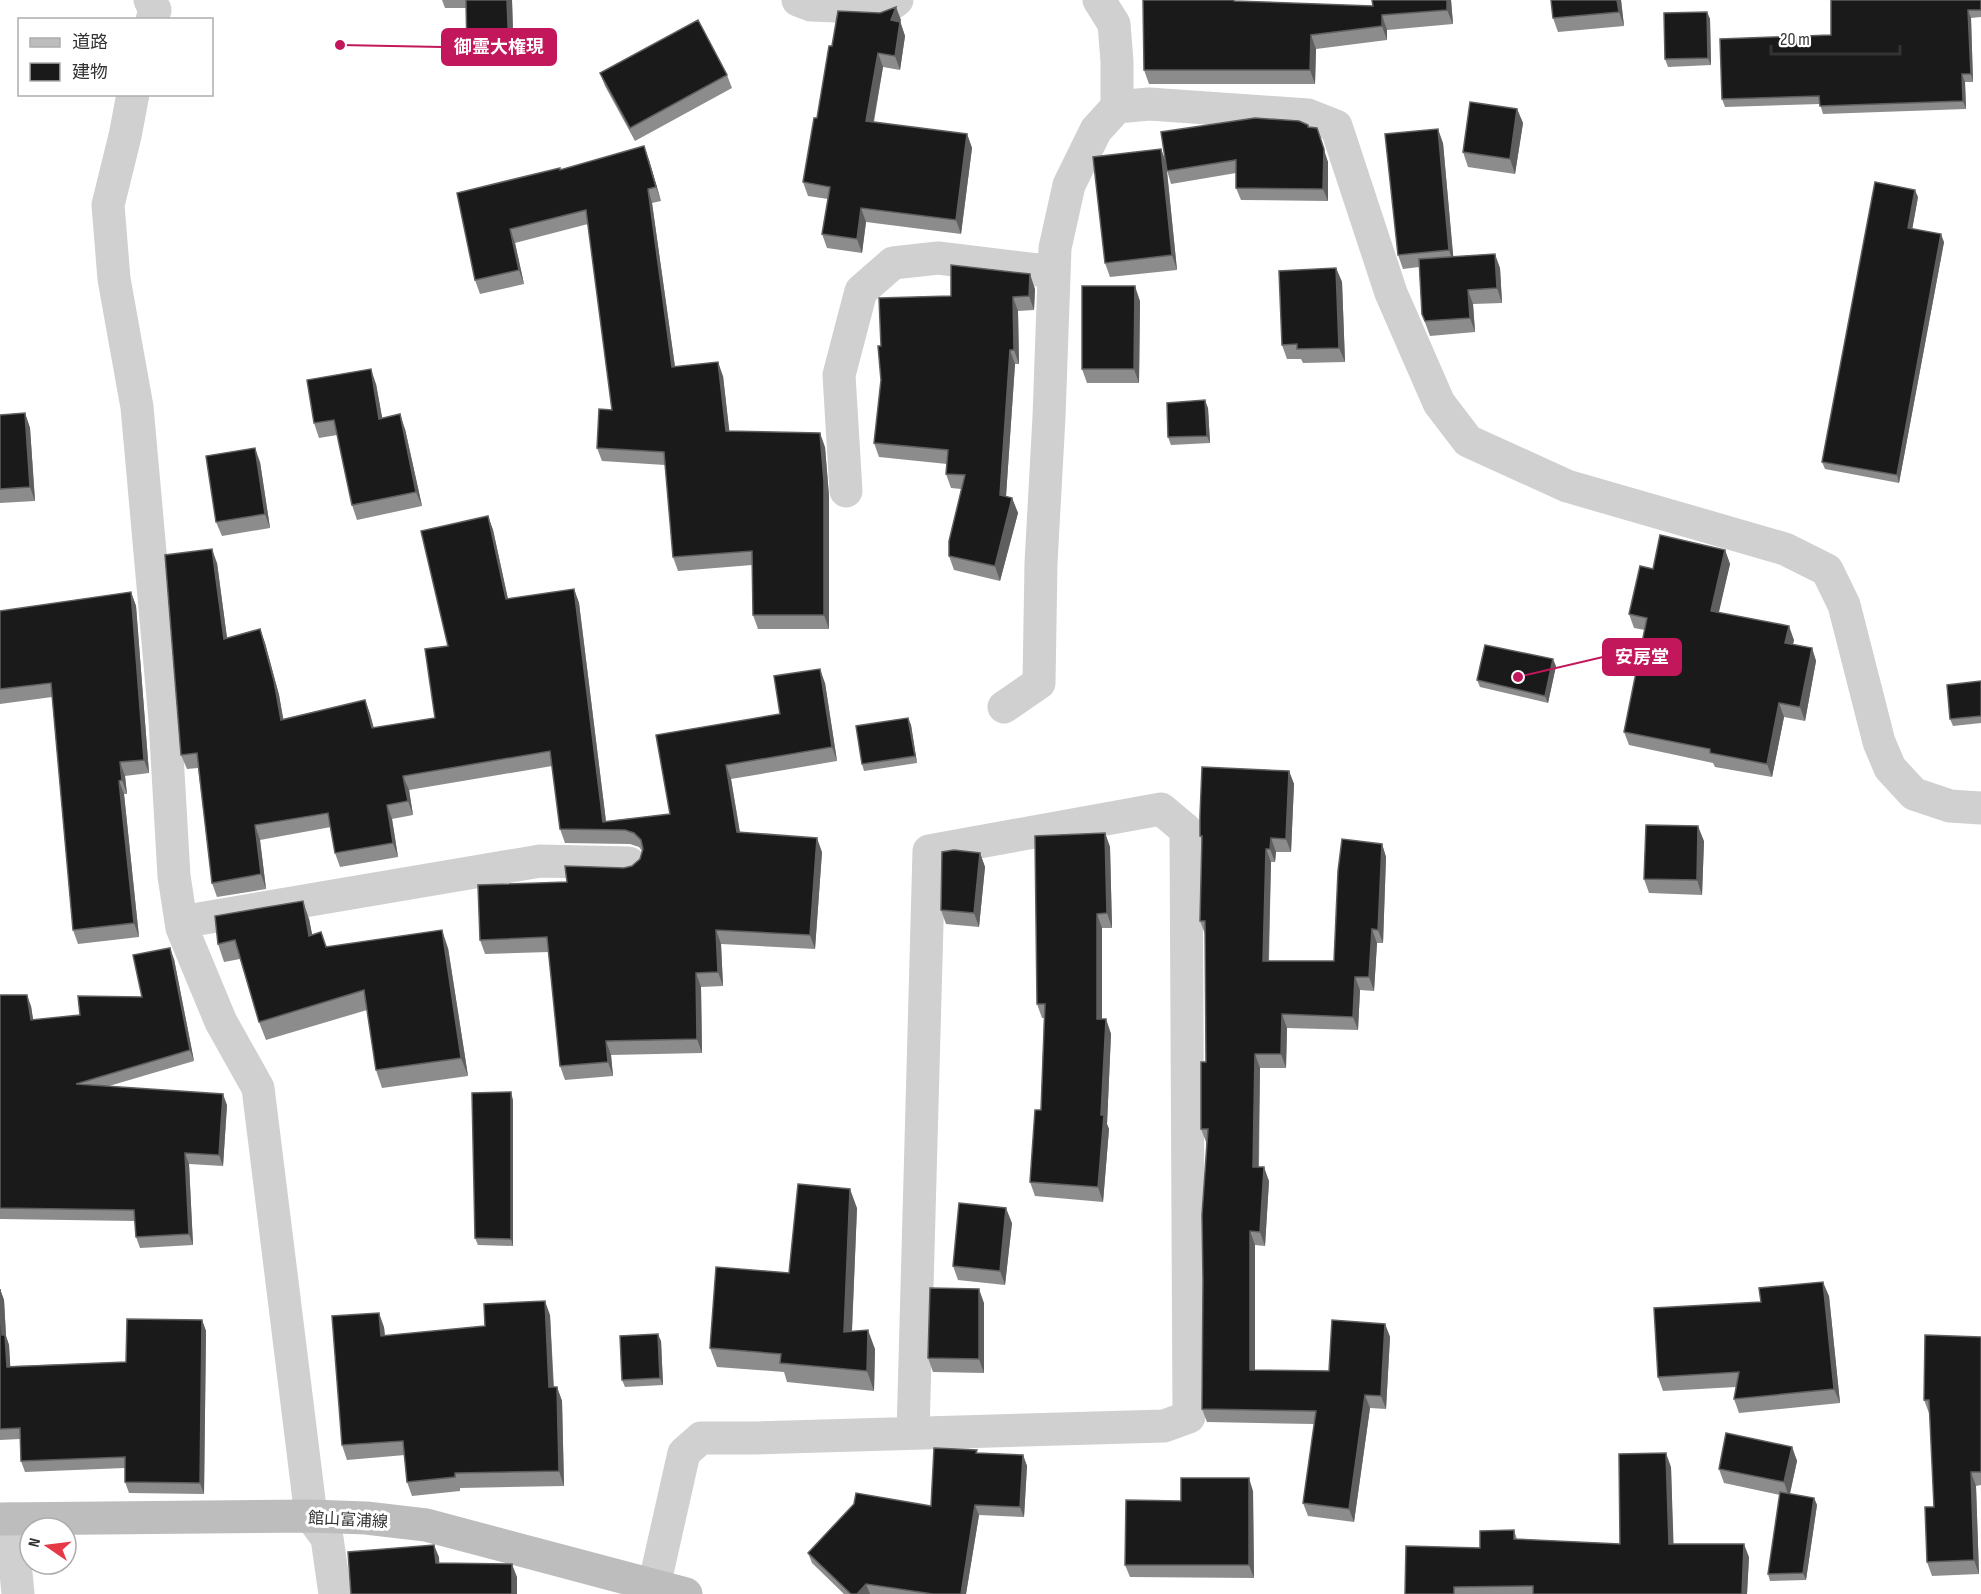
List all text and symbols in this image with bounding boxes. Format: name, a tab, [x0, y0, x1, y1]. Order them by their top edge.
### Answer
legend	[18, 18, 213, 96]
scale bar	[1771, 18, 1900, 56]
callout: 御霊大権現	[442, 29, 556, 65]
text: 20 m	[1780, 29, 1810, 50]
text: 道路	[72, 32, 108, 53]
text: 御霊大権現	[453, 37, 544, 58]
text: 建物	[72, 62, 108, 83]
callout: 安房堂	[1603, 639, 1681, 675]
text: 安房堂	[1615, 647, 1669, 668]
street label: 館山富浦線	[307, 1509, 388, 1532]
north arrow	[18, 1516, 78, 1576]
text: N	[25, 1536, 45, 1549]

